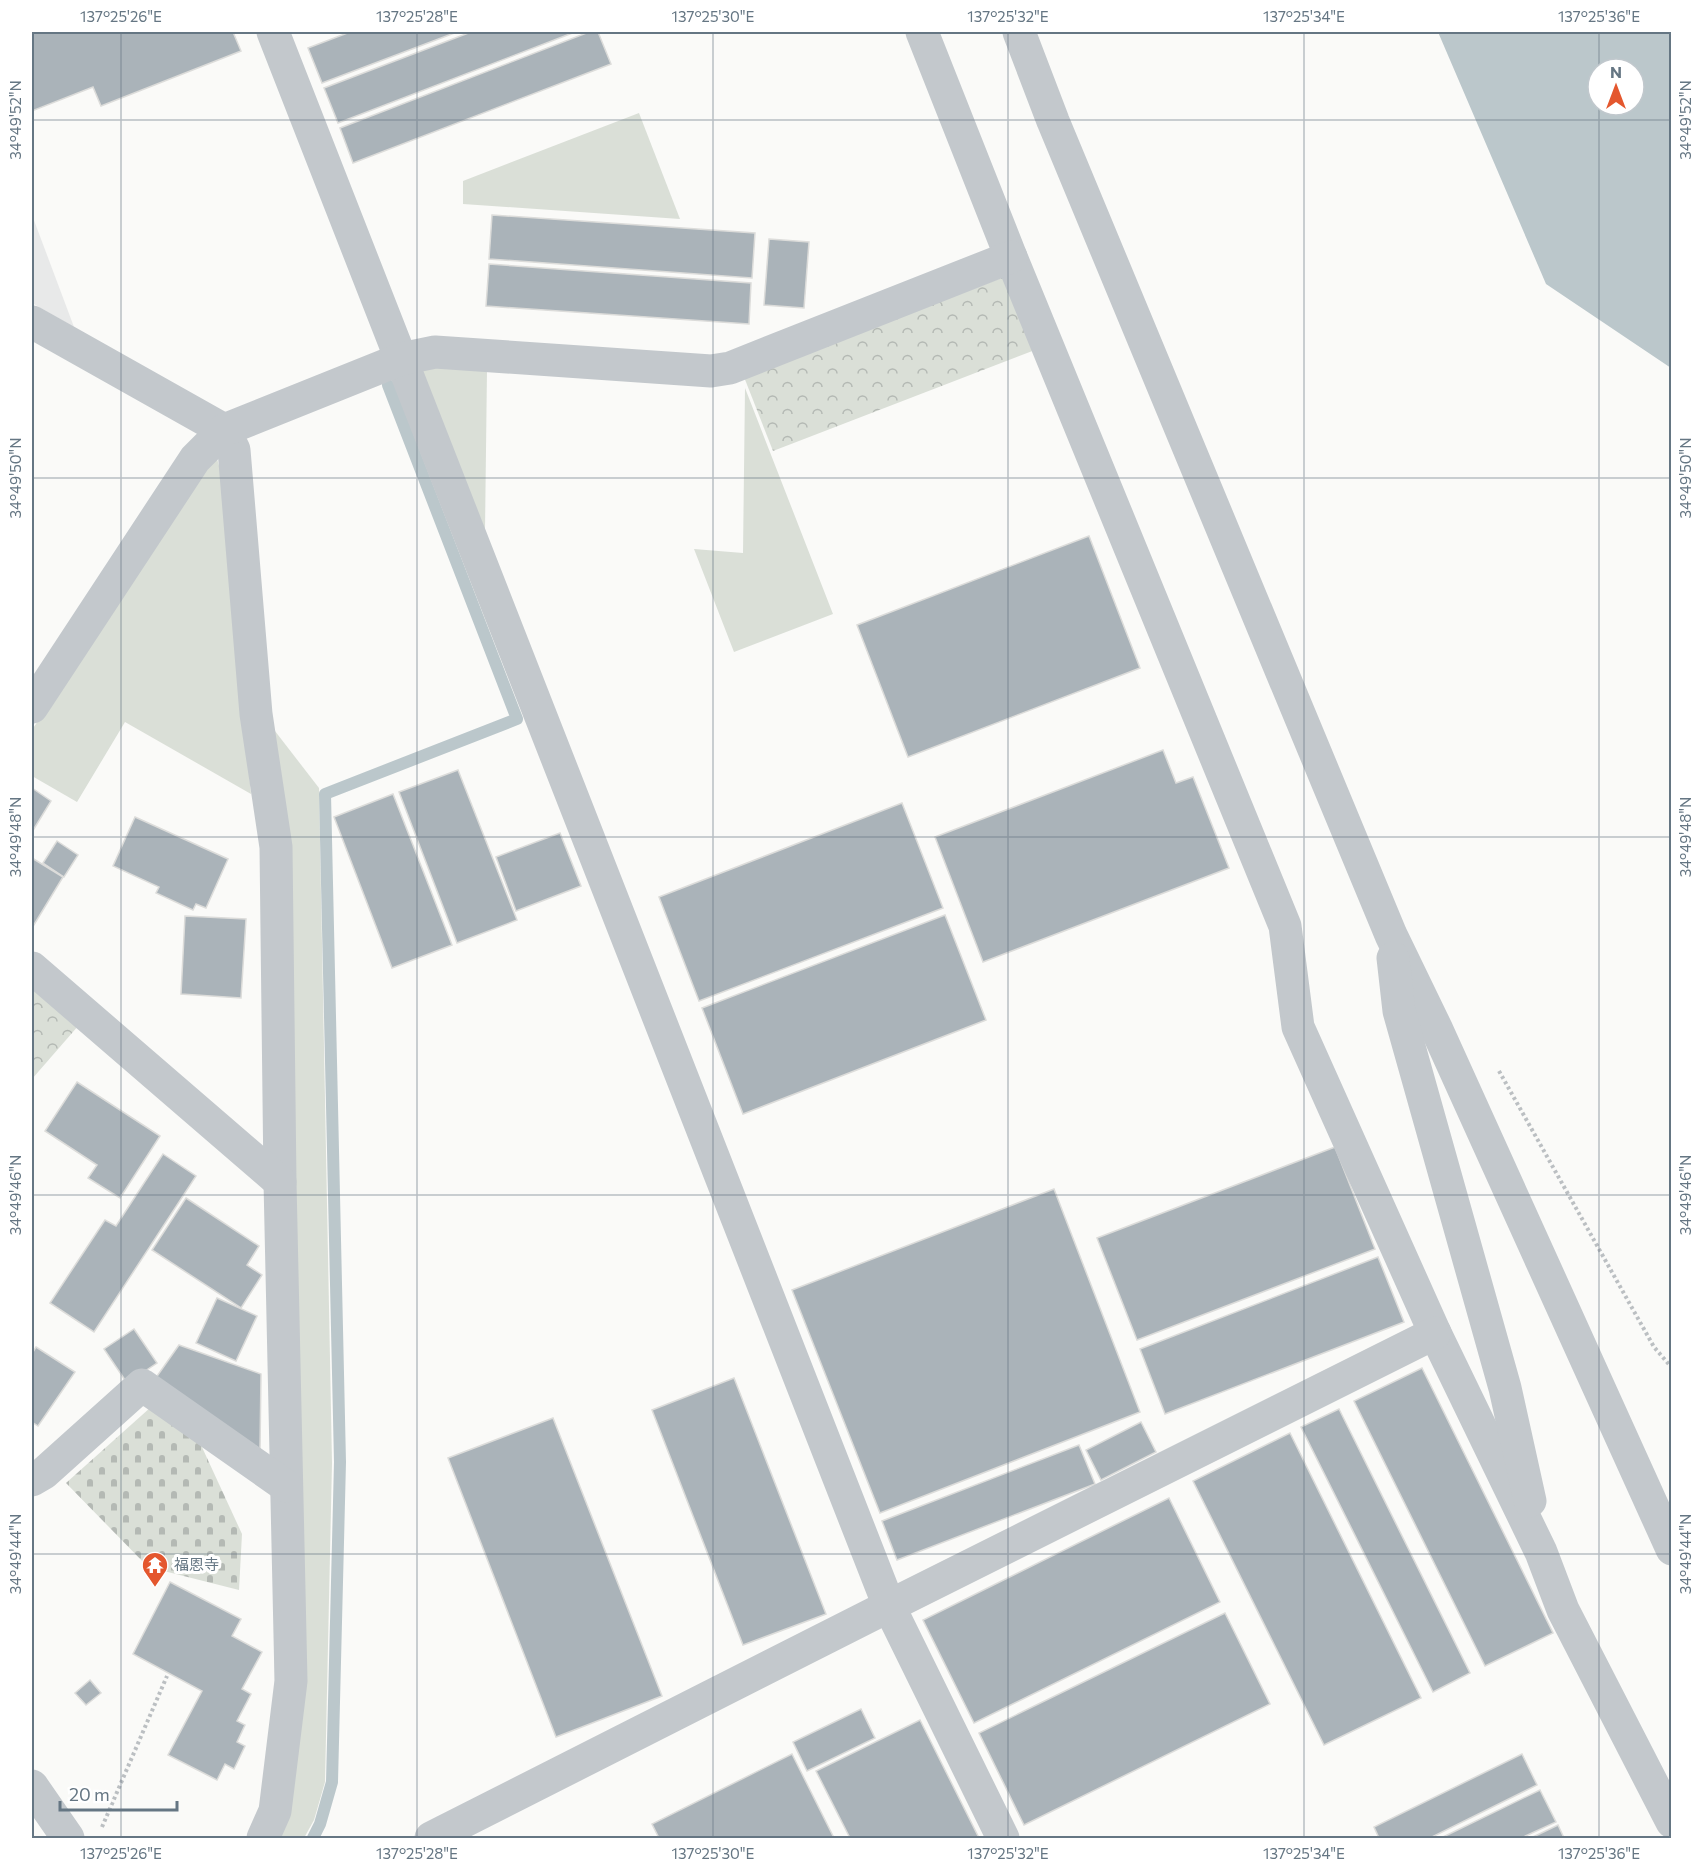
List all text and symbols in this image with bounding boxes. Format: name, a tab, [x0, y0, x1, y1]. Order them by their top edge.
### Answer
text: 137°25'26"E	[80, 7, 162, 25]
text: 137°25'28"E	[376, 7, 458, 25]
text: 137°25'30"E	[672, 7, 754, 25]
text: 137°25'32"E	[967, 7, 1049, 25]
text: 137°25'34"E	[1263, 7, 1345, 25]
text: 137°25'36"E	[1558, 7, 1640, 25]
north arrow	[1586, 57, 1646, 117]
text: N	[1610, 62, 1622, 81]
text: 34°49'52"N	[6, 80, 24, 160]
text: 34°49'52"N	[1676, 80, 1694, 160]
text: 34°49'50"N	[6, 437, 24, 519]
text: 34°49'50"N	[1676, 437, 1694, 519]
text: 34°49'48"N	[6, 797, 24, 877]
text: 34°49'48"N	[1676, 797, 1694, 877]
text: 34°49'46"N	[6, 1155, 24, 1235]
text: 34°49'46"N	[1676, 1155, 1694, 1235]
text: 34°49'44"N	[6, 1514, 24, 1594]
text: 34°49'44"N	[1676, 1514, 1694, 1594]
temple icon: 福恩寺	[140, 1550, 170, 1588]
place label: 福恩寺	[174, 1555, 219, 1573]
scale bar	[60, 1774, 177, 1812]
text: 20 m	[69, 1783, 110, 1805]
text: 137°25'26"E	[80, 1844, 162, 1862]
text: 137°25'28"E	[376, 1844, 458, 1862]
text: 137°25'30"E	[672, 1844, 754, 1862]
text: 137°25'32"E	[967, 1844, 1049, 1862]
text: 137°25'34"E	[1263, 1844, 1345, 1862]
text: 137°25'36"E	[1558, 1844, 1640, 1862]

